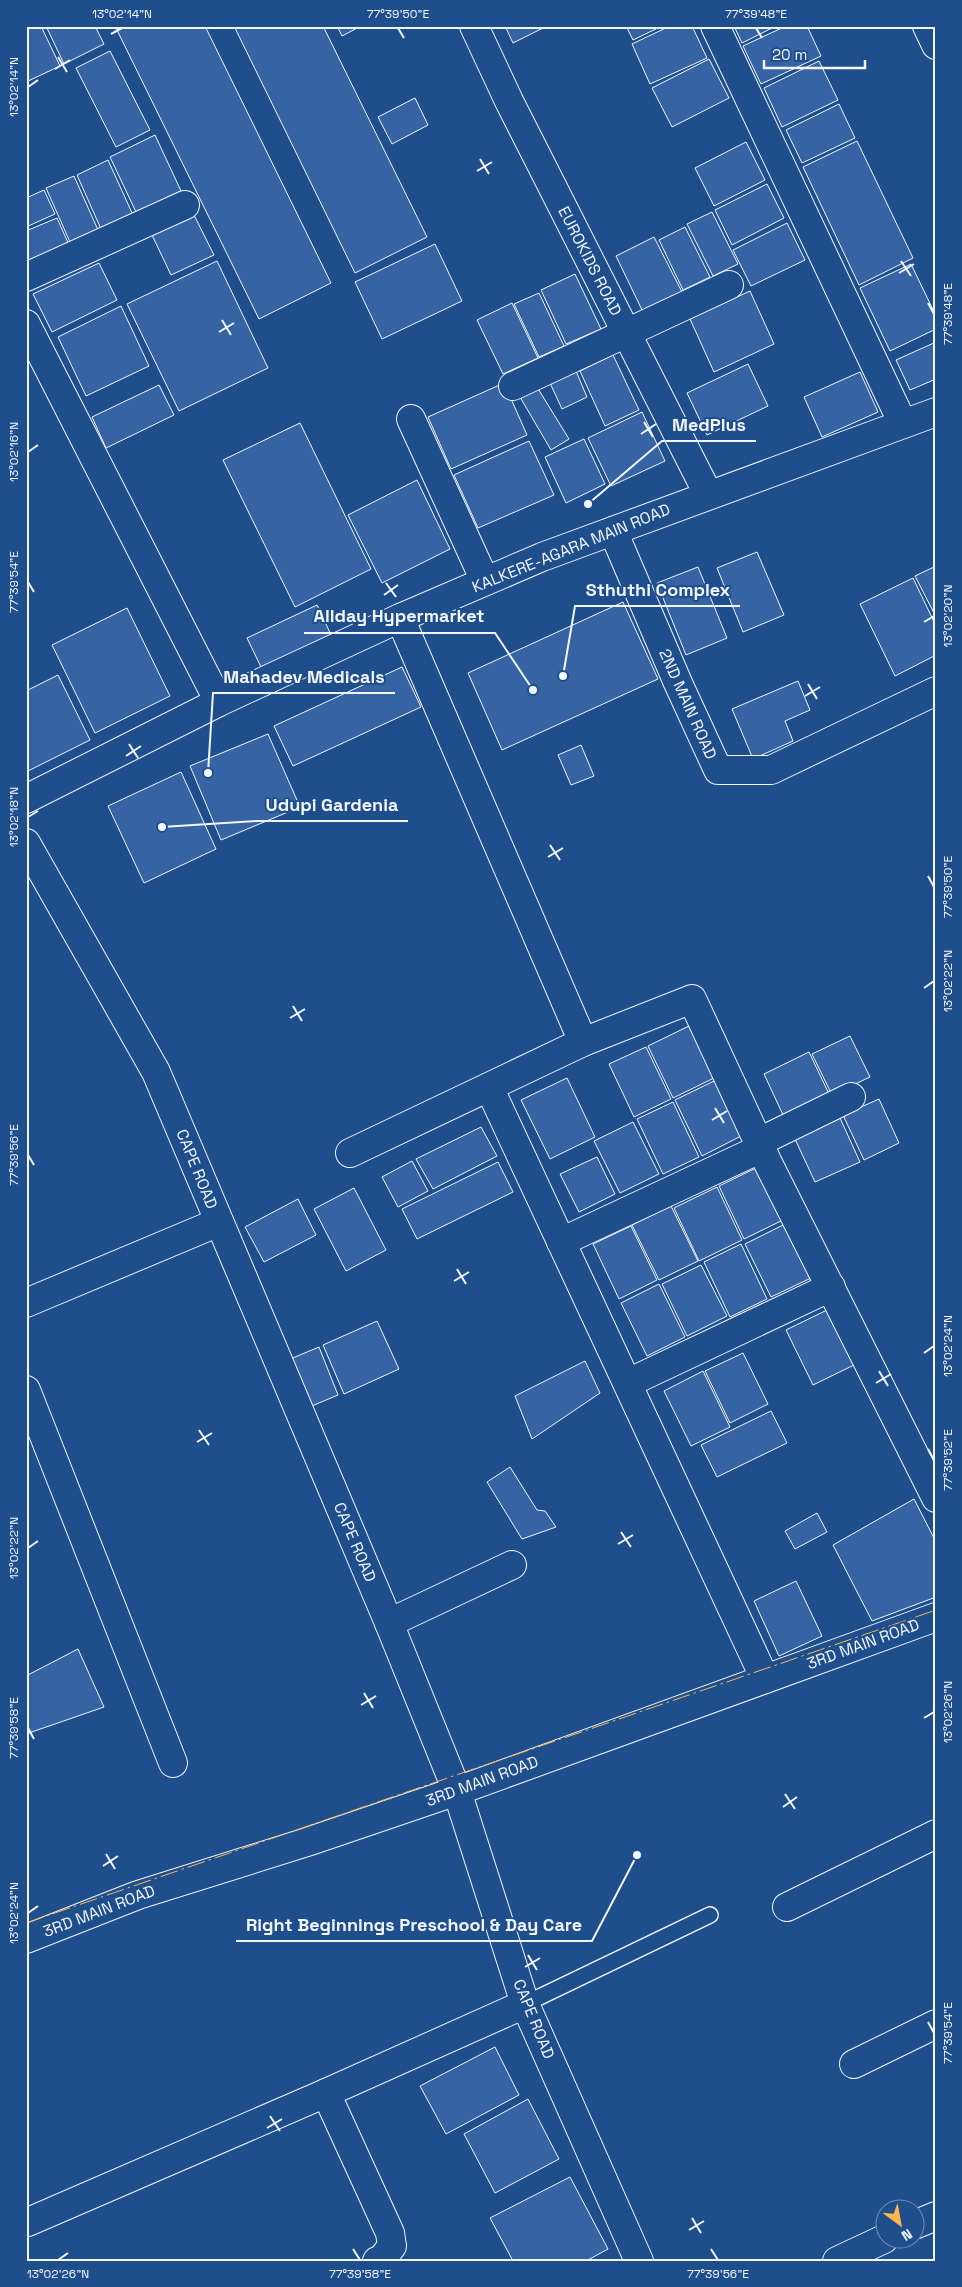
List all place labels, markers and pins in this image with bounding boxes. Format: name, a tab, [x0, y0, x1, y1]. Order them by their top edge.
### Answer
callout: MedPlus	[662, 408, 756, 441]
callout: Sthuthi Complex	[575, 573, 740, 606]
callout: Allday Hypermarket	[304, 600, 495, 633]
callout: Mahadev Medicals	[213, 660, 395, 693]
callout: Udupi Gardenia	[256, 788, 408, 821]
callout: Right Beginnings Preschool & Day Care	[236, 1908, 592, 1941]

